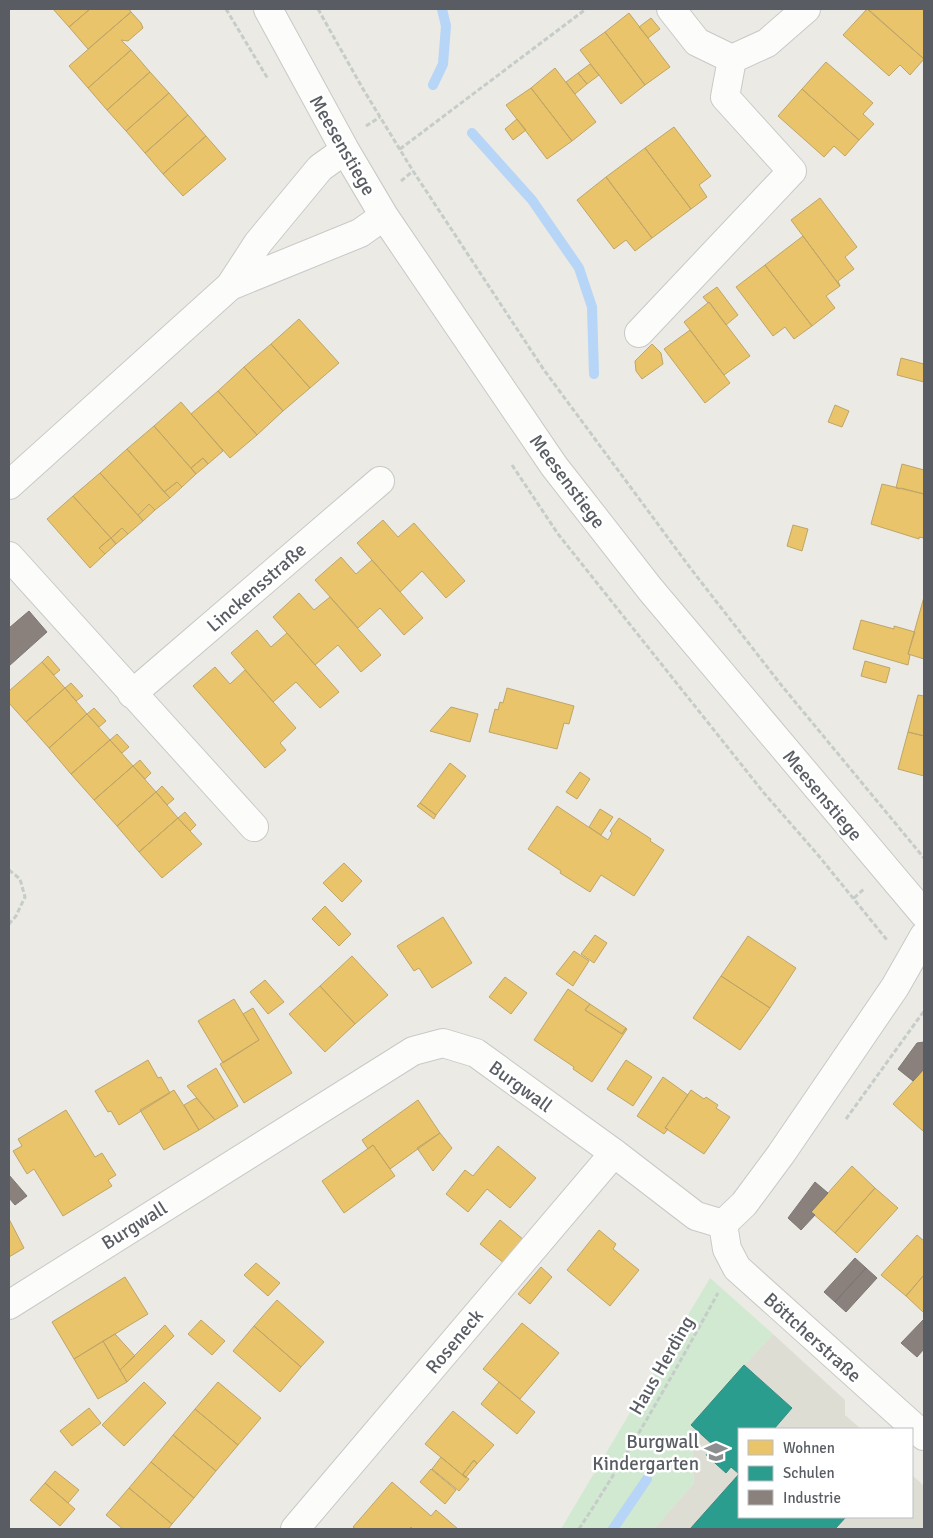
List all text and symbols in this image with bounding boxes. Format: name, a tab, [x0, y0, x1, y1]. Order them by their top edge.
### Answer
street label: Meesenstiege	[304, 91, 380, 200]
street label: Meesenstiege	[524, 430, 610, 533]
street label: Linckensstraße	[202, 538, 311, 638]
street label: Meesenstiege	[777, 745, 867, 846]
street label: Burgwall	[484, 1056, 557, 1118]
street label: Burgwall	[97, 1196, 172, 1255]
street label: Böttcherstraße	[759, 1288, 866, 1388]
street label: Roseneck	[421, 1304, 489, 1379]
street label: Haus Herding	[624, 1312, 700, 1419]
legend	[738, 1428, 913, 1518]
place label: Burgwall Kindergarten	[592, 1430, 699, 1476]
school or university icon: Burgwall Kindergarten	[703, 1439, 729, 1465]
text: Wohnen	[783, 1439, 835, 1457]
text: Schulen	[783, 1464, 835, 1482]
text: Industrie	[783, 1489, 841, 1507]

